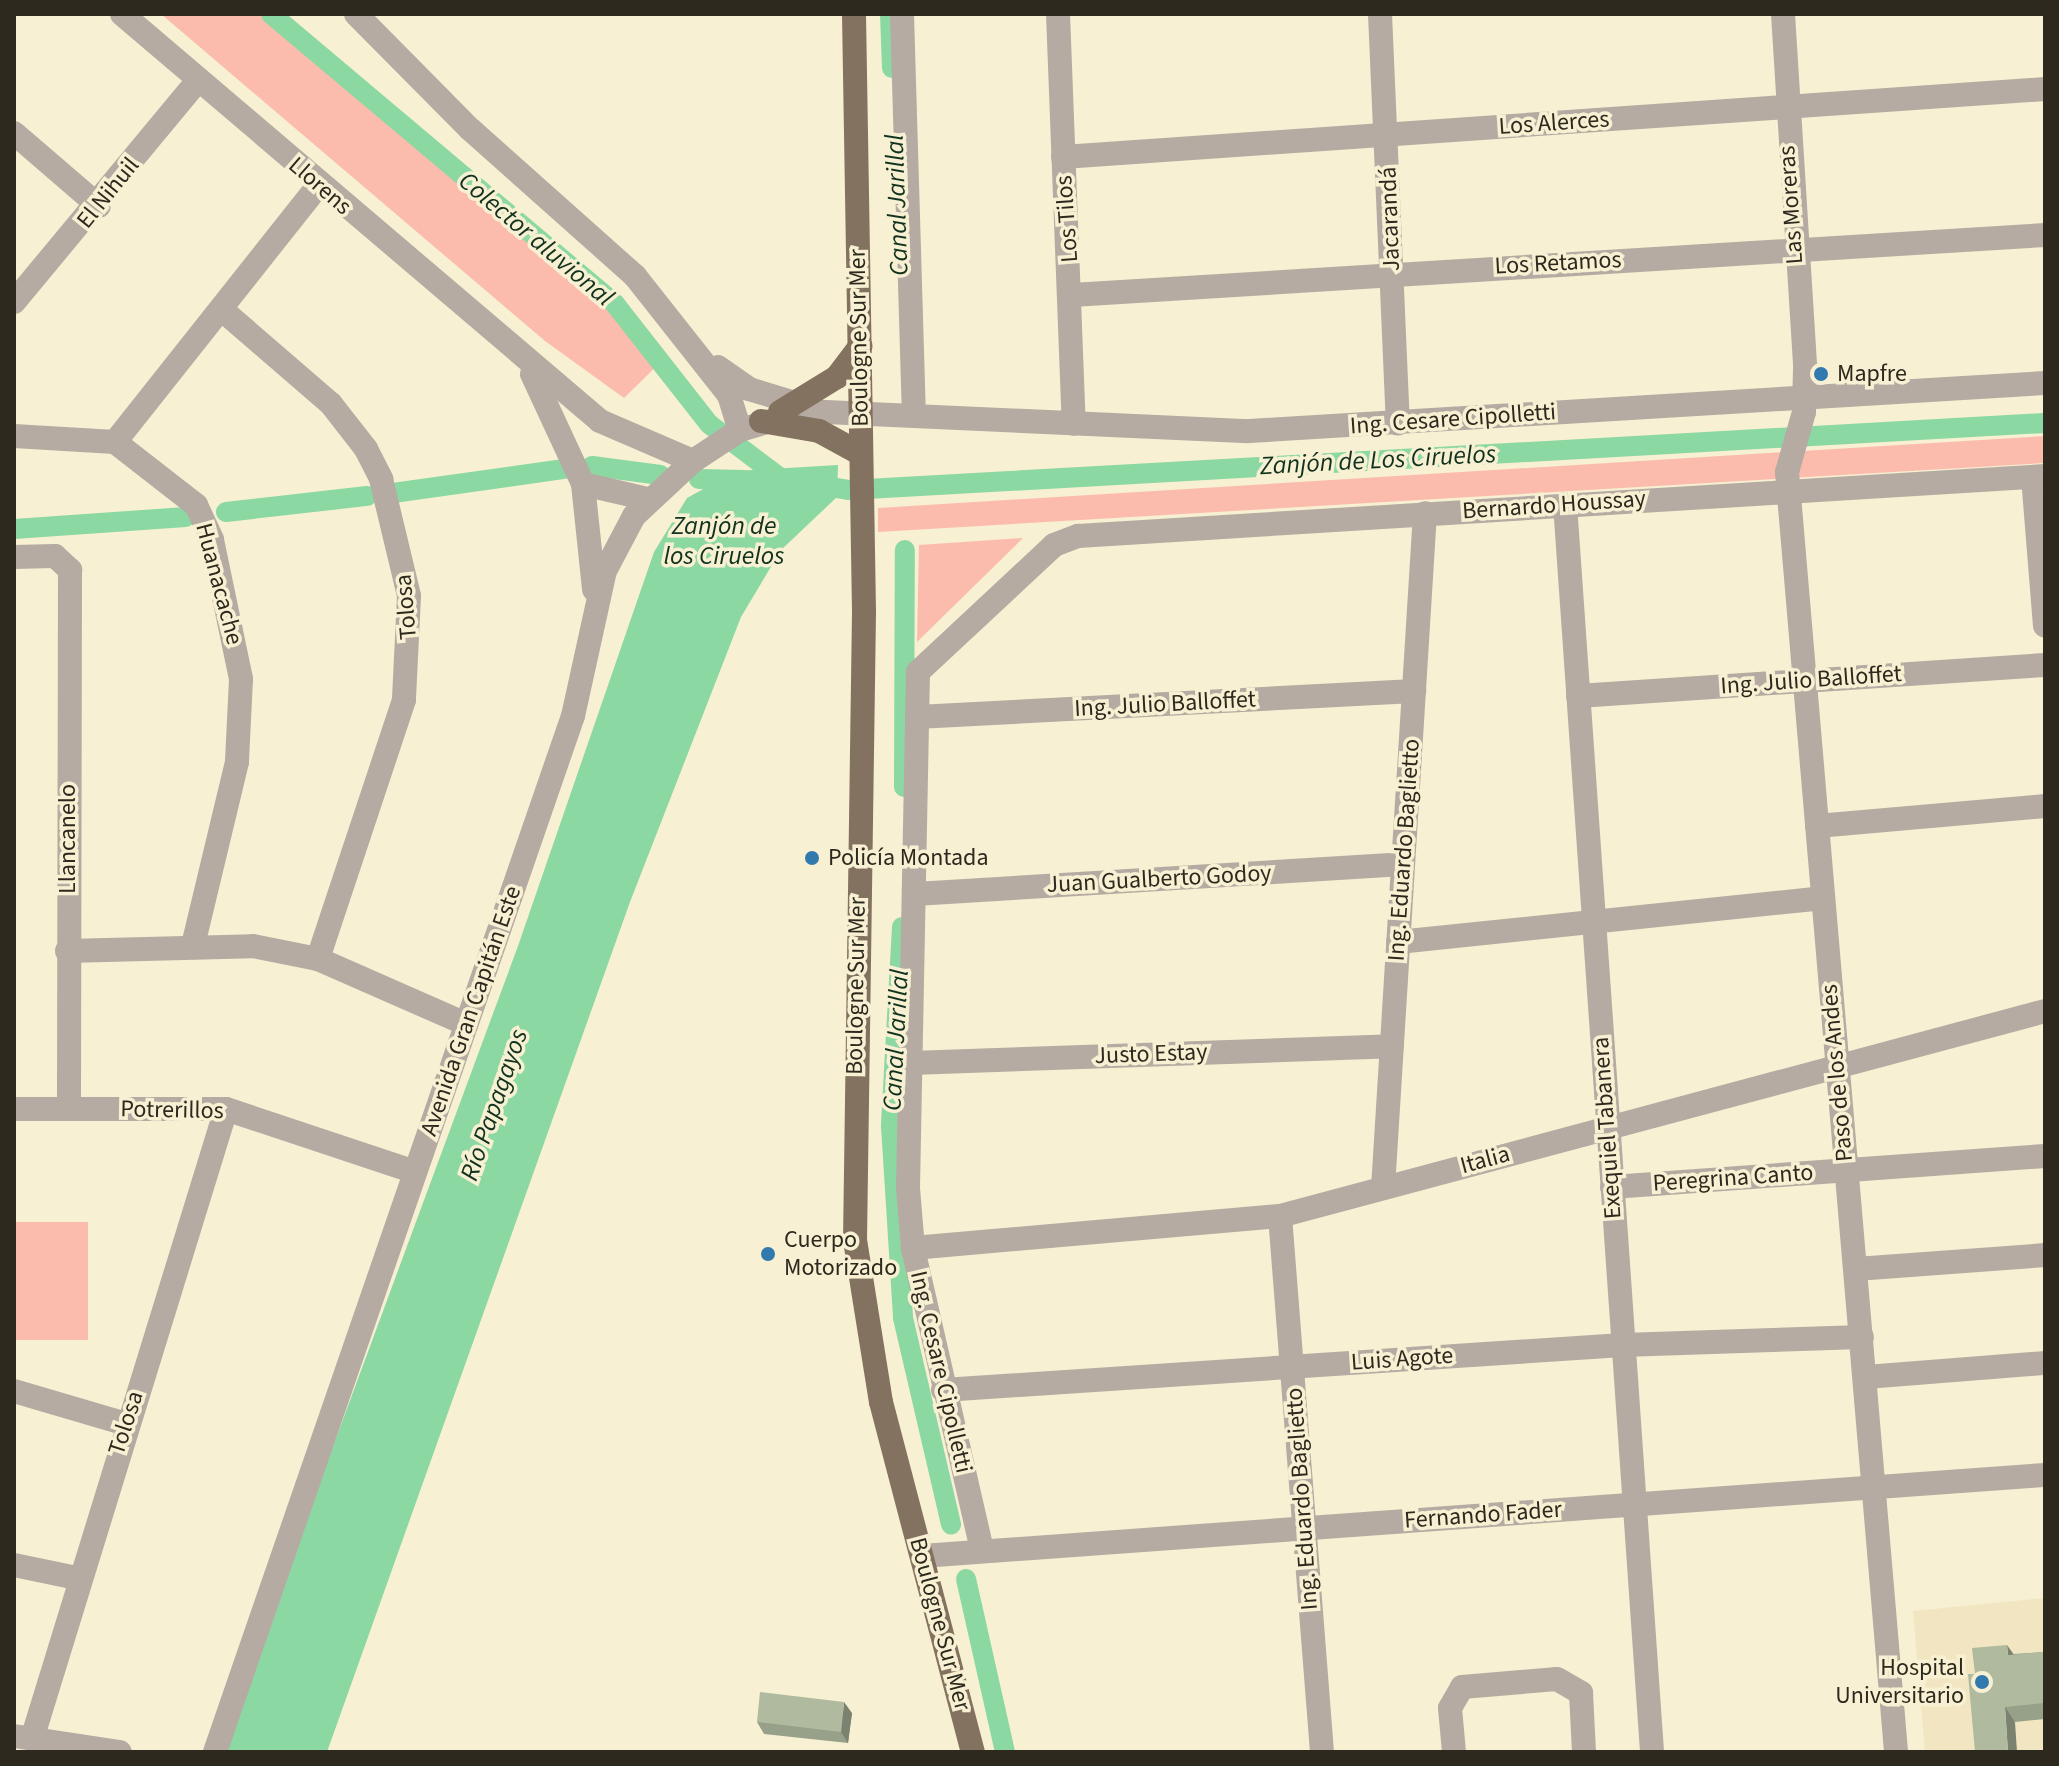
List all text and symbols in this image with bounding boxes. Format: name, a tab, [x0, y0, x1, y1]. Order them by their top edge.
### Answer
street label: Los Alerces	[1498, 105, 1610, 141]
water label: Canal Jarillal	[879, 134, 915, 276]
street label: Las Moreras	[1772, 145, 1810, 265]
street label: Llorens	[283, 151, 357, 221]
street label: El Nihuil	[71, 152, 145, 234]
water label: Colector aluvional	[452, 165, 620, 313]
street label: Jacarandá	[1374, 166, 1406, 272]
street label: Los Tilos	[1050, 175, 1084, 263]
street label: Los Retamos	[1494, 245, 1622, 281]
street label: Boulogne Sur Mer	[843, 249, 875, 427]
place label: Mapfre	[1837, 360, 1907, 388]
marker: Mapfre	[1812, 365, 1830, 383]
street label: Ing. Cesare Cipolletti	[1349, 397, 1557, 441]
water label: Zanjón de Los Ciruelos	[1259, 438, 1497, 482]
street label: Bernardo Houssay	[1461, 484, 1647, 526]
water label: Zanjón de los Ciruelos	[663, 510, 785, 572]
street label: Huanacache	[189, 520, 249, 648]
street label: Tolosa	[389, 573, 423, 641]
street label: Ing. Julio Balloffet	[1719, 659, 1903, 701]
street label: Ing. Julio Balloffet	[1074, 685, 1256, 723]
street label: Ing. Eduardo Baglietto	[1382, 738, 1426, 962]
street label: Llancanelo	[54, 784, 82, 894]
place label: Policía Montada	[828, 844, 988, 872]
marker: Policía Montada	[803, 849, 821, 867]
street label: Juan Gualberto Godoy	[1046, 859, 1272, 899]
street label: Avenida Gran Capitán Este	[415, 882, 527, 1140]
street label: Boulogne Sur Mer	[840, 897, 872, 1075]
water label: Canal Jarillal	[877, 968, 915, 1112]
street label: Paso de los Andes	[1815, 983, 1859, 1163]
water label: Río Papagayos	[454, 1025, 534, 1185]
street label: Exequiel Tabanera	[1586, 1036, 1628, 1220]
street label: Justo Estay	[1094, 1038, 1208, 1070]
street label: Potrerillos	[120, 1095, 224, 1125]
street label: Italia	[1457, 1140, 1513, 1180]
street label: Peregrina Canto	[1652, 1158, 1814, 1198]
place label: Cuerpo Motorizado	[784, 1226, 897, 1282]
marker: Cuerpo Motorizado	[759, 1245, 777, 1263]
street label: Ing. Cesare Cipolletti	[904, 1268, 978, 1476]
street label: Luis Agote	[1350, 1341, 1454, 1377]
street label: Tolosa	[102, 1387, 150, 1459]
street label: Ing. Eduardo Baglietto	[1280, 1387, 1324, 1611]
street label: Fernando Fader	[1403, 1495, 1563, 1535]
street label: Boulogne Sur Mer	[903, 1534, 977, 1714]
place label: Hospital Universitario	[1835, 1654, 1964, 1710]
marker: Hospital Universitario	[1971, 1671, 1993, 1693]

